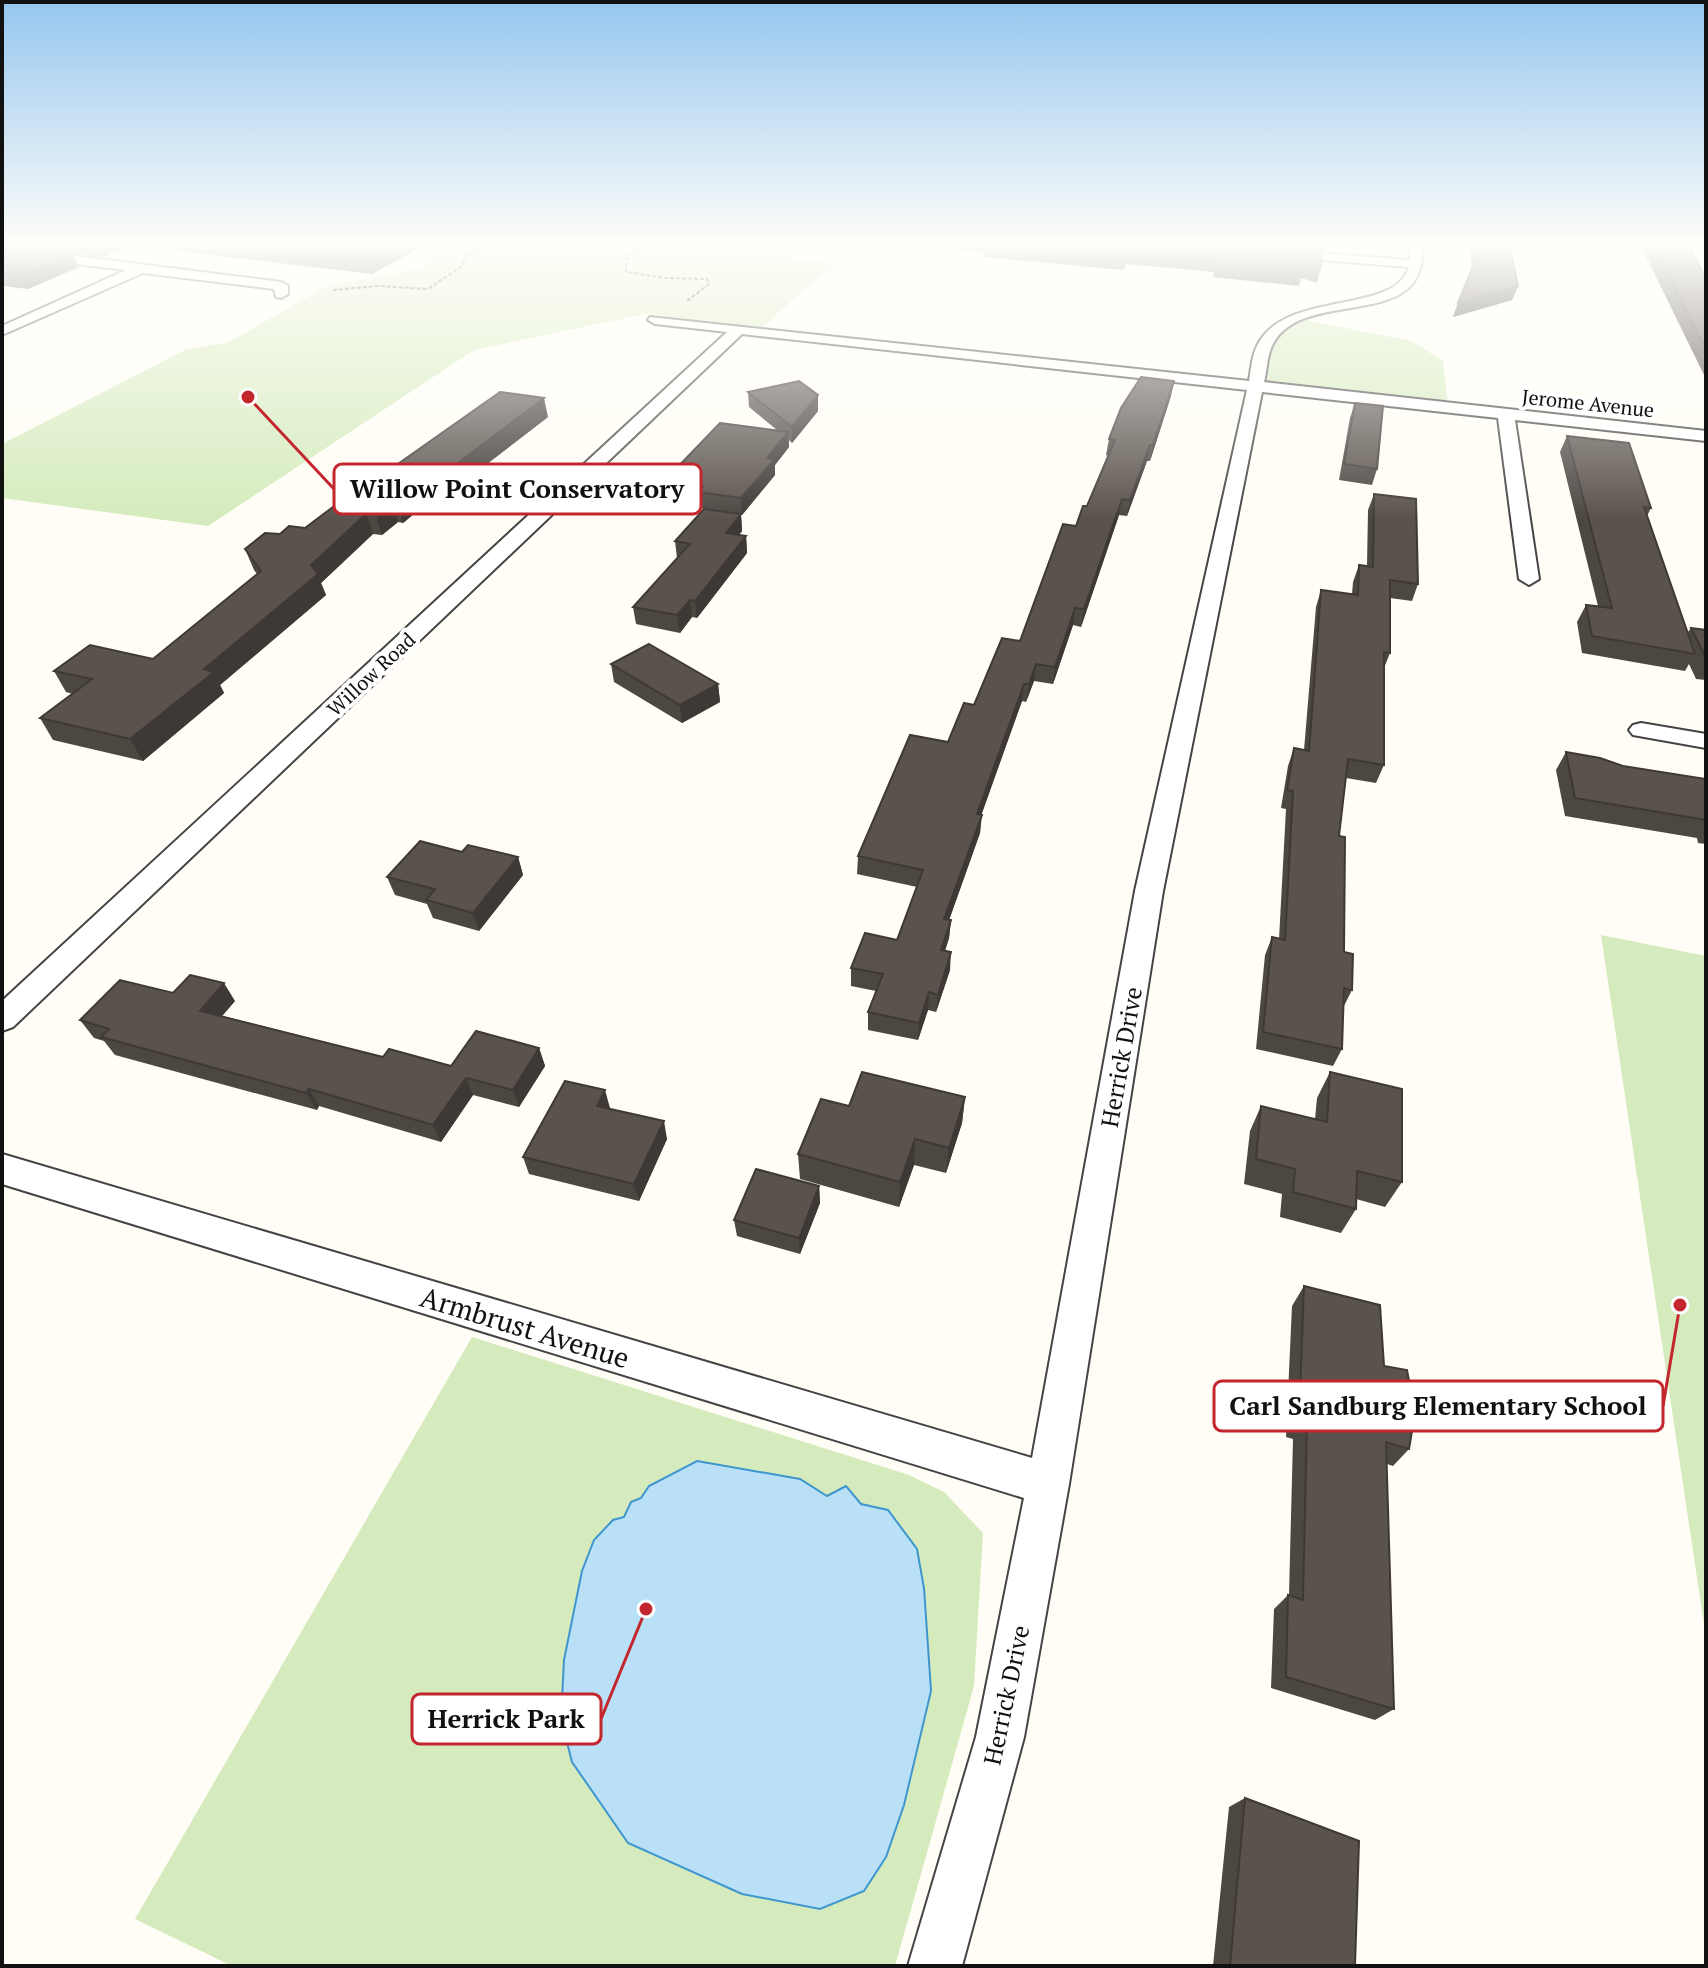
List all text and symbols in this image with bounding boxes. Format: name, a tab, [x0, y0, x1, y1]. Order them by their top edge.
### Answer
street label: Jerome Avenue	[1520, 383, 1656, 423]
callout: Willow Point Conservatory	[334, 464, 701, 514]
text: Willow Point Conservatory	[350, 471, 686, 505]
street label: Willow Road	[321, 626, 421, 722]
street label: Herrick Drive	[1093, 984, 1149, 1130]
street label: Armbrust Avenue	[416, 1278, 634, 1376]
callout: Carl Sandburg Elementary School	[1214, 1381, 1663, 1431]
text: Carl Sandburg Elementary School	[1229, 1388, 1647, 1422]
street label: Herrick Drive	[976, 1622, 1036, 1768]
callout: Herrick Park	[412, 1694, 601, 1744]
text: Herrick Park	[427, 1701, 585, 1735]

